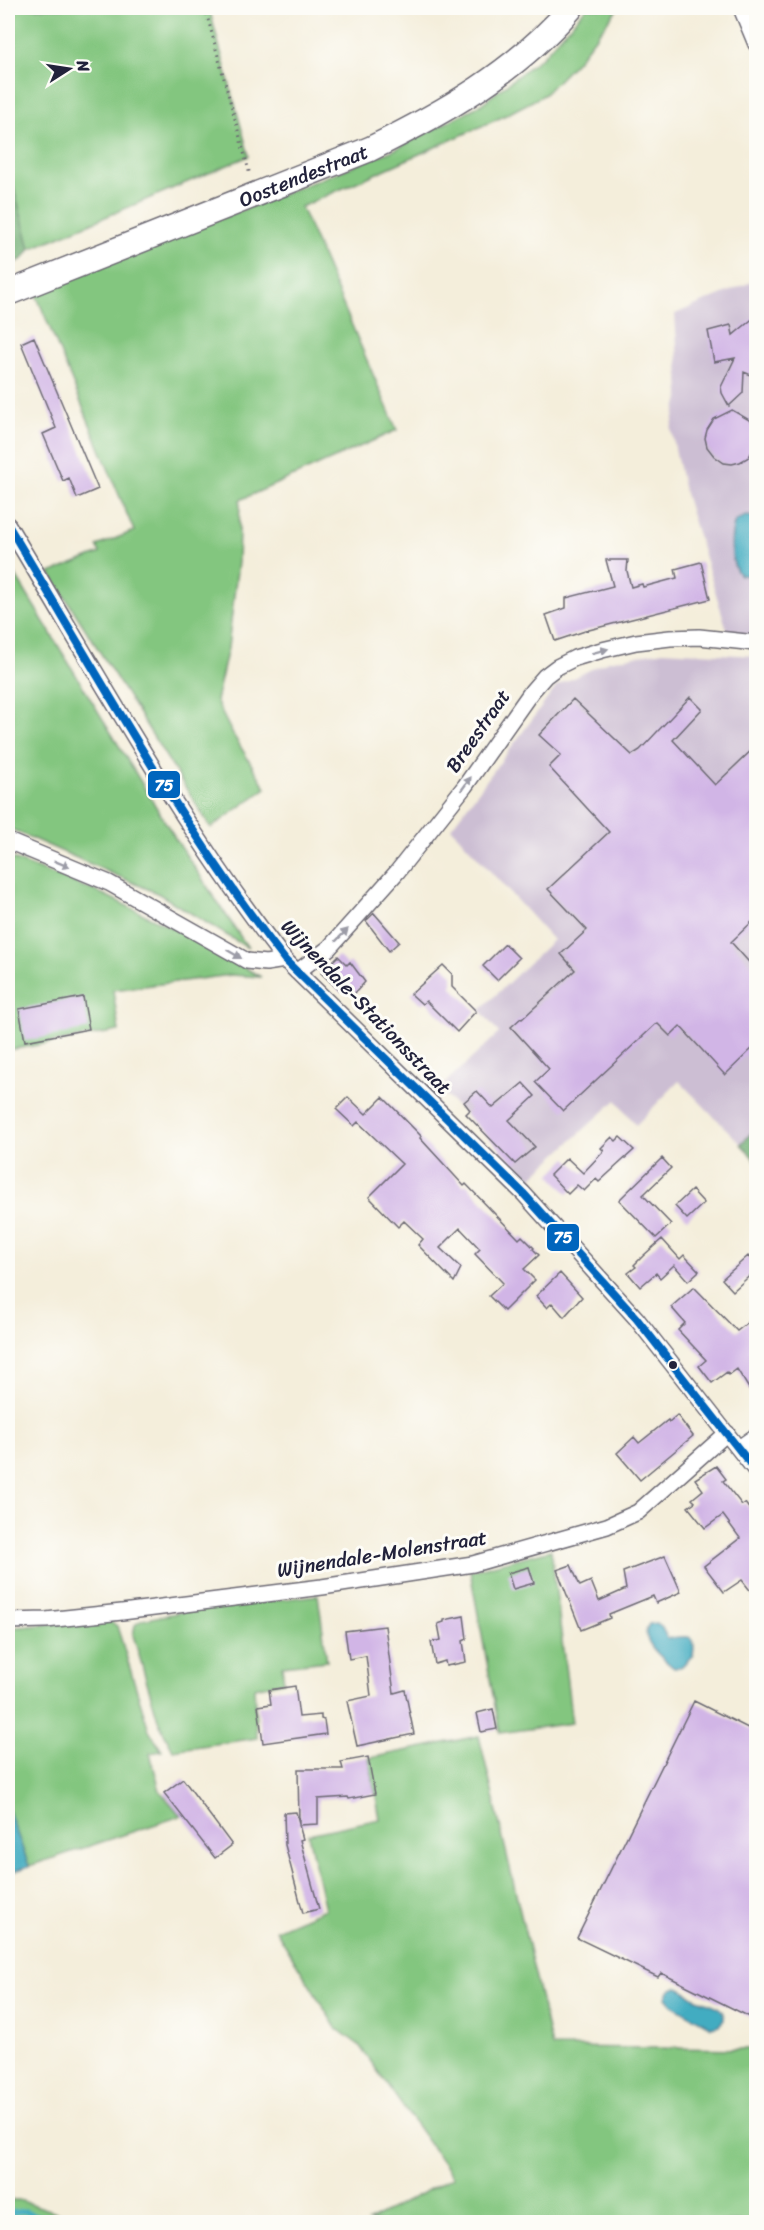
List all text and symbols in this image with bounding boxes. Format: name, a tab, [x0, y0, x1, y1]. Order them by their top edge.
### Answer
north arrow	[39, 39, 99, 99]
text: N	[68, 57, 99, 75]
street label: Oostendestraat	[233, 134, 374, 217]
one-way arrow	[591, 646, 609, 655]
street label: Breestraat	[436, 682, 520, 780]
line badge: 75	[147, 770, 181, 799]
text: 75	[155, 771, 174, 800]
one-way arrow	[460, 777, 472, 793]
one-way arrow	[53, 859, 71, 869]
street label: Wijnendale-Stationsstraat	[272, 911, 460, 1104]
one-way arrow	[335, 928, 349, 942]
one-way arrow	[226, 949, 243, 959]
line badge: 75	[546, 1223, 580, 1252]
text: 75	[554, 1223, 573, 1252]
unlabelled marker	[667, 1359, 679, 1371]
street label: Wijnendale-Molenstraat	[275, 1520, 490, 1588]

